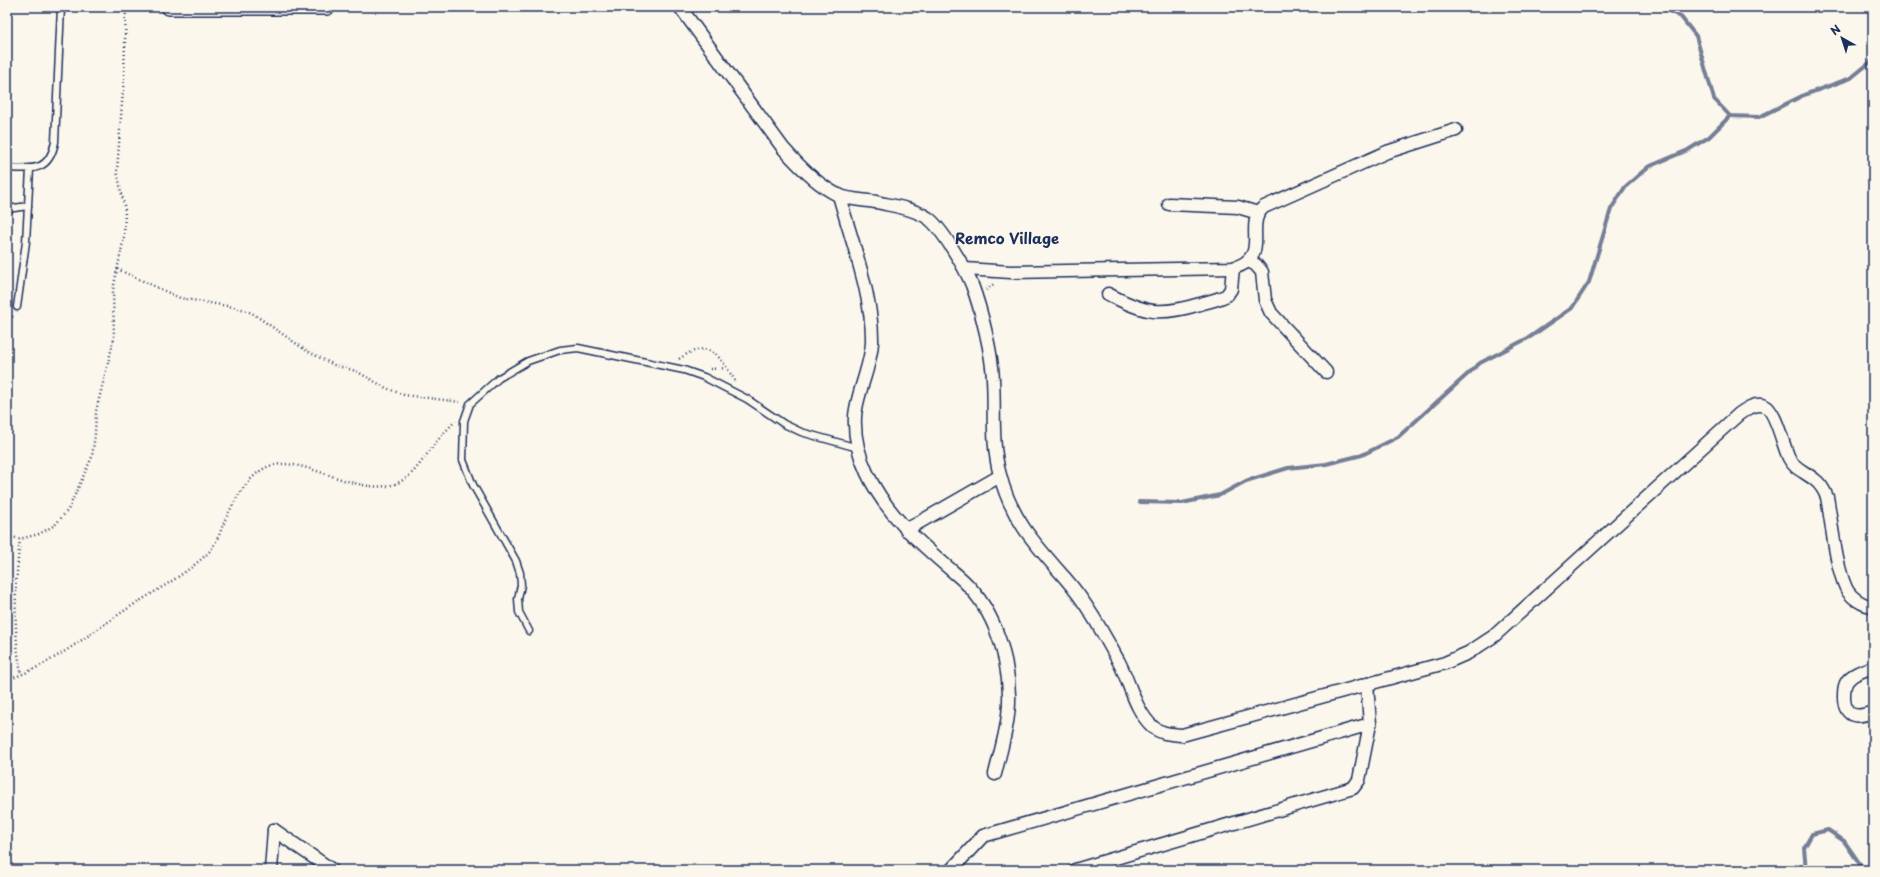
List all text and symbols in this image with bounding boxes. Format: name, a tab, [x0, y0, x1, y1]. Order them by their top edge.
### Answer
north arrow	[1822, 18, 1862, 58]
text: N	[1827, 20, 1844, 39]
district label: Remco Village	[955, 226, 1059, 249]

